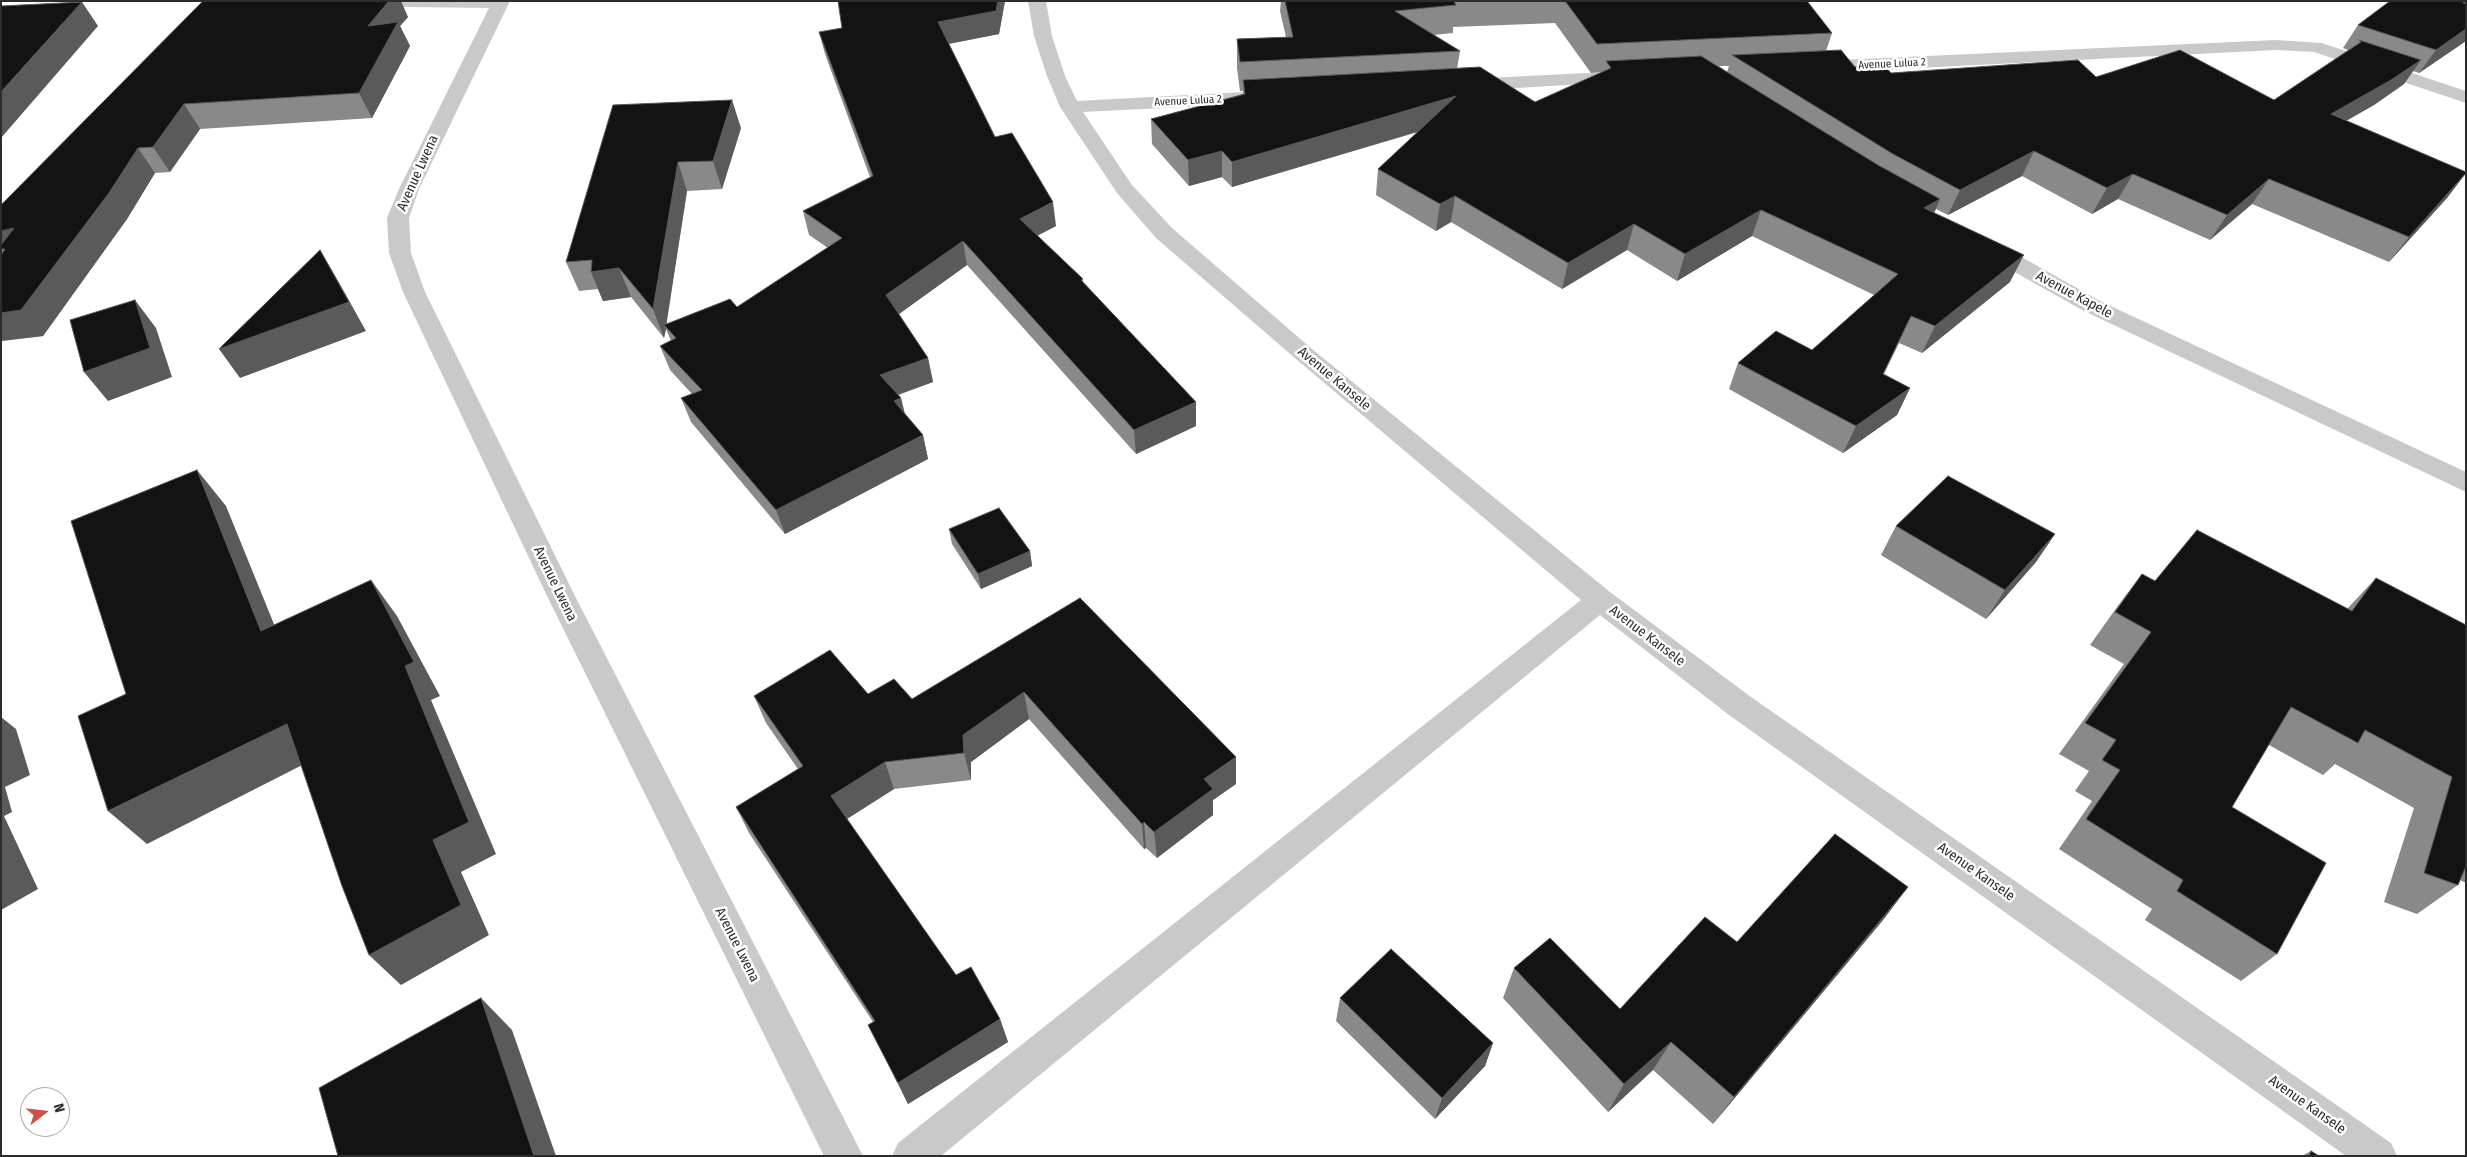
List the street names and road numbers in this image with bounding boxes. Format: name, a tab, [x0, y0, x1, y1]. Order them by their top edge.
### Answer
street label: Avenue Lulua 2	[1858, 56, 1926, 72]
street label: Avenue Lulua 2	[1154, 93, 1222, 109]
street label: Avenue Lwena	[394, 132, 442, 214]
street label: Avenue Kapele	[2033, 268, 2115, 322]
street label: Avenue Kansele	[1294, 344, 1374, 414]
street label: Avenue Lwena	[530, 544, 580, 624]
street label: Avenue Kansele	[1606, 602, 1688, 670]
street label: Avenue Kansele	[1934, 839, 2018, 905]
street label: Avenue Lwena	[711, 905, 763, 985]
street label: Avenue Kansele	[2265, 1072, 2349, 1138]

